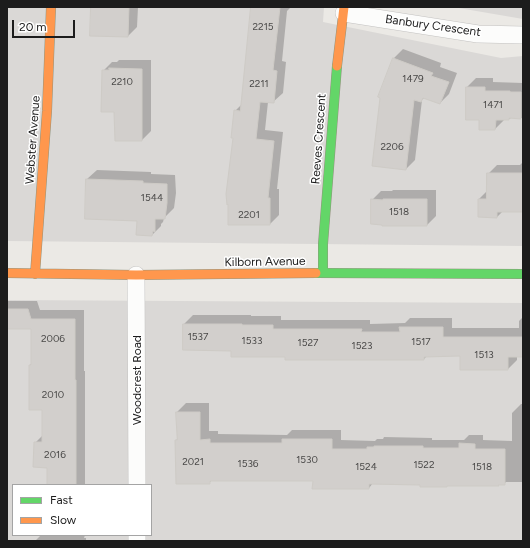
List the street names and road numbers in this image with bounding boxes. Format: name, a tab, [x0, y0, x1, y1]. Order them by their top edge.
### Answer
street label: Banbury Crescent	[384, 12, 482, 40]
street label: Reeves Crescent	[309, 93, 329, 185]
street label: Webster Avenue	[23, 95, 43, 185]
street label: Kilborn Avenue	[224, 254, 306, 270]
street label: Woodcrest Road	[130, 335, 144, 425]

